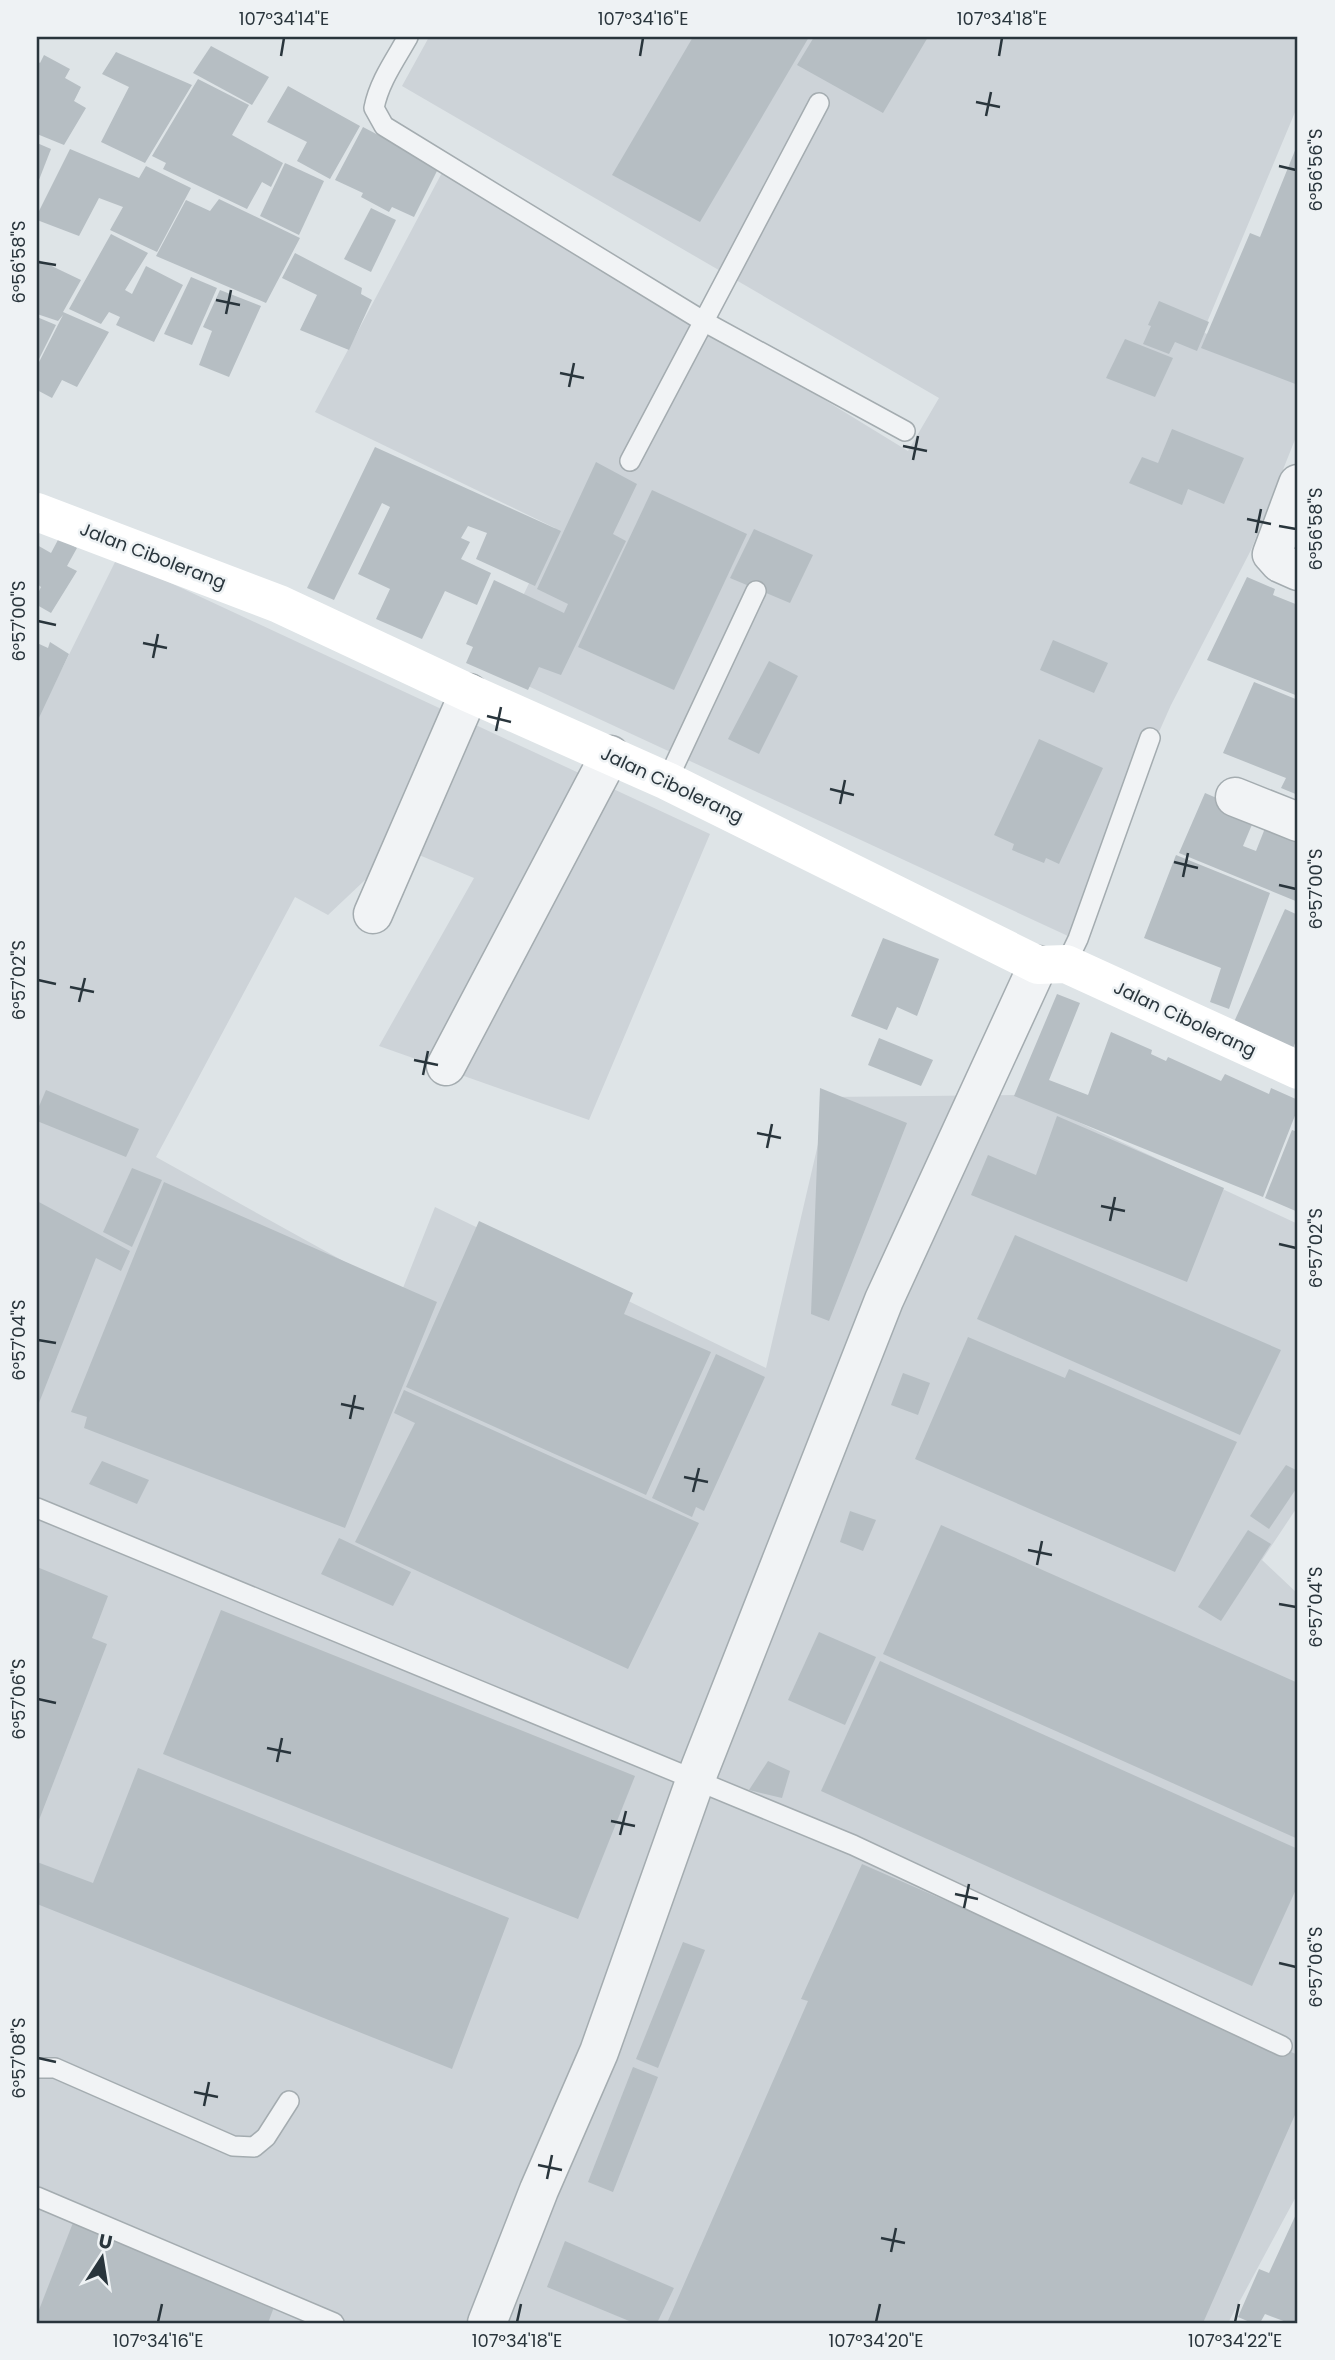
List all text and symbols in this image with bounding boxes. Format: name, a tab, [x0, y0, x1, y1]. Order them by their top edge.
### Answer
text: 107°34'14"E	[239, 6, 329, 31]
text: 107°34'16"E	[598, 6, 688, 31]
text: 107°34'18"E	[957, 6, 1047, 31]
text: 6°56'56"S	[1303, 129, 1328, 211]
text: 6°56'58"S	[6, 221, 31, 303]
text: 6°56'58"S	[1303, 488, 1328, 570]
street label: Jalan Cibolerang	[76, 516, 230, 595]
text: 6°57'00"S	[6, 580, 31, 662]
street label: Jalan Cibolerang	[597, 741, 748, 829]
text: 6°57'00"S	[1303, 848, 1328, 930]
text: 6°57'02"S	[6, 940, 31, 1020]
street label: Jalan Cibolerang	[1110, 975, 1261, 1063]
text: 6°57'02"S	[1303, 1208, 1328, 1288]
text: 6°57'04"S	[6, 1299, 31, 1381]
text: 6°57'04"S	[1303, 1566, 1328, 1648]
text: 6°57'06"S	[6, 1658, 31, 1740]
text: 6°57'06"S	[1303, 1926, 1328, 2008]
text: 6°57'08"S	[6, 2017, 31, 2099]
north arrow	[66, 2224, 136, 2294]
text: U	[96, 2227, 115, 2256]
text: 107°34'16"E	[113, 2328, 203, 2353]
text: 107°34'18"E	[472, 2328, 562, 2353]
text: 107°34'20"E	[828, 2328, 924, 2353]
text: 107°34'22"E	[1188, 2328, 1282, 2353]

